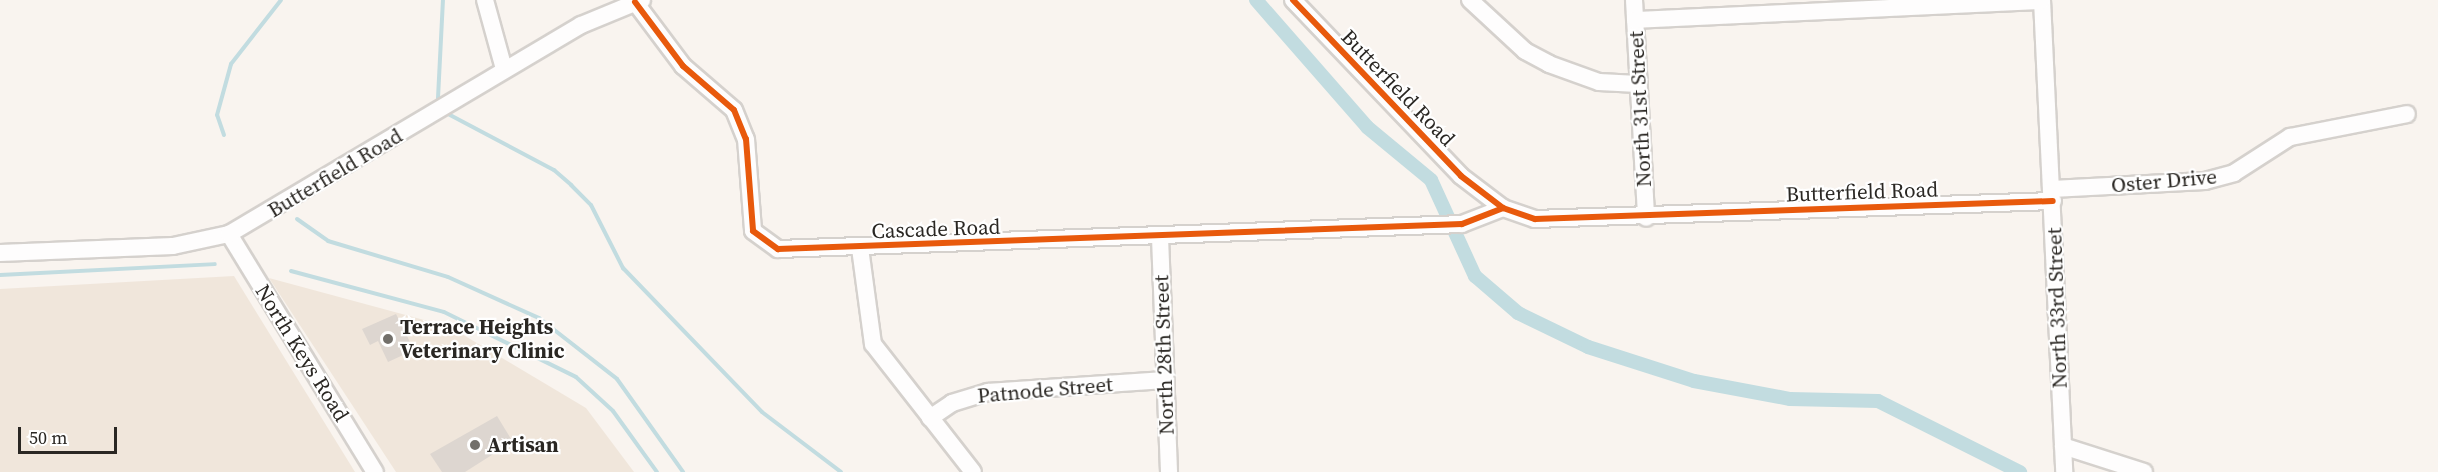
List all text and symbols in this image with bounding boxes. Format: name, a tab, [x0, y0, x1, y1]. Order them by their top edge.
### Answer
street label: Butterfield Road	[1336, 24, 1460, 152]
street label: North 31st Street	[1623, 30, 1657, 188]
street label: Butterfield Road	[263, 123, 407, 223]
street label: Oster Drive	[2110, 164, 2218, 198]
street label: Butterfield Road	[1785, 177, 1939, 207]
street label: Cascade Road	[871, 214, 1001, 244]
street label: North 33rd Street	[2042, 227, 2072, 389]
street label: North 28th Street	[1149, 275, 1179, 435]
street label: North Keys Road	[250, 280, 354, 426]
place label: Terrace Heights Veterinary Clinic	[400, 314, 564, 364]
marker: Terrace Heights Veterinary Clinic	[381, 332, 395, 346]
street label: Patnode Street	[976, 372, 1114, 408]
scale bar	[21, 415, 120, 453]
text: 50 m	[29, 425, 67, 450]
place label: Artisan	[487, 432, 559, 458]
marker: Artisan	[468, 438, 482, 452]

